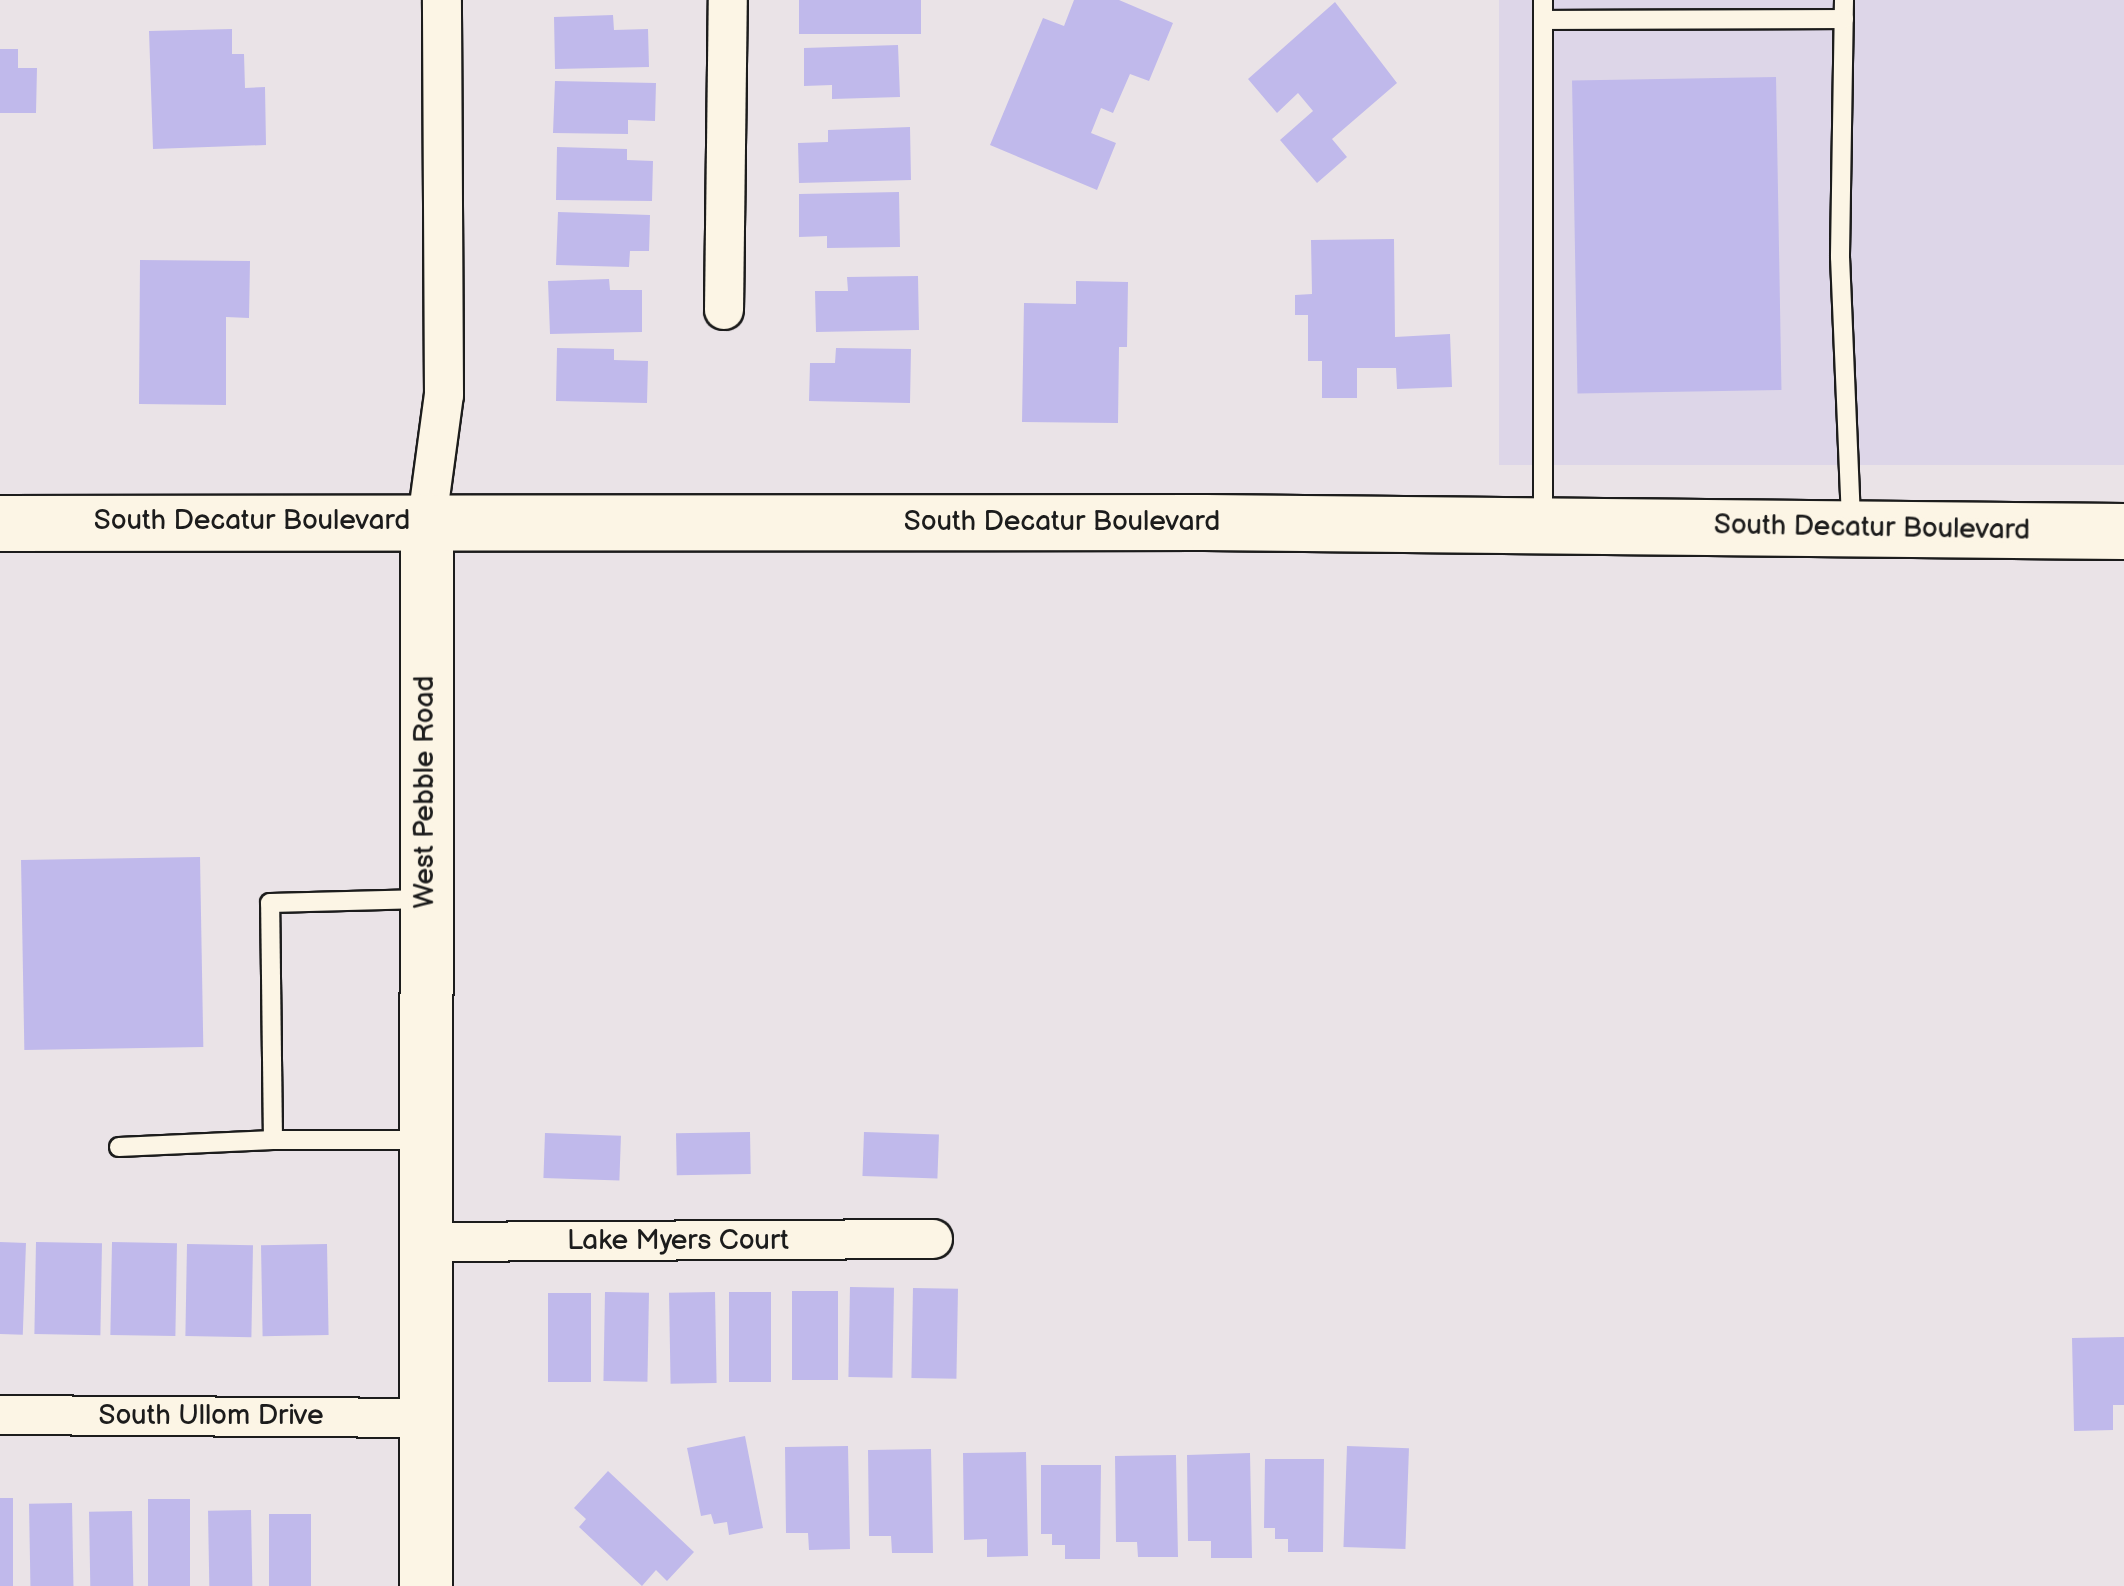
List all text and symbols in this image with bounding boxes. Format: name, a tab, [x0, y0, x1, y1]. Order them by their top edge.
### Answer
street label: South Decatur Boulevard	[94, 504, 410, 538]
street label: South Decatur Boulevard	[904, 505, 1220, 539]
street label: South Decatur Boulevard	[1714, 508, 2030, 548]
street label: West Pebble Road	[408, 675, 442, 909]
street label: Lake Myers Court	[567, 1224, 789, 1258]
street label: South Ullom Drive	[98, 1399, 324, 1433]

